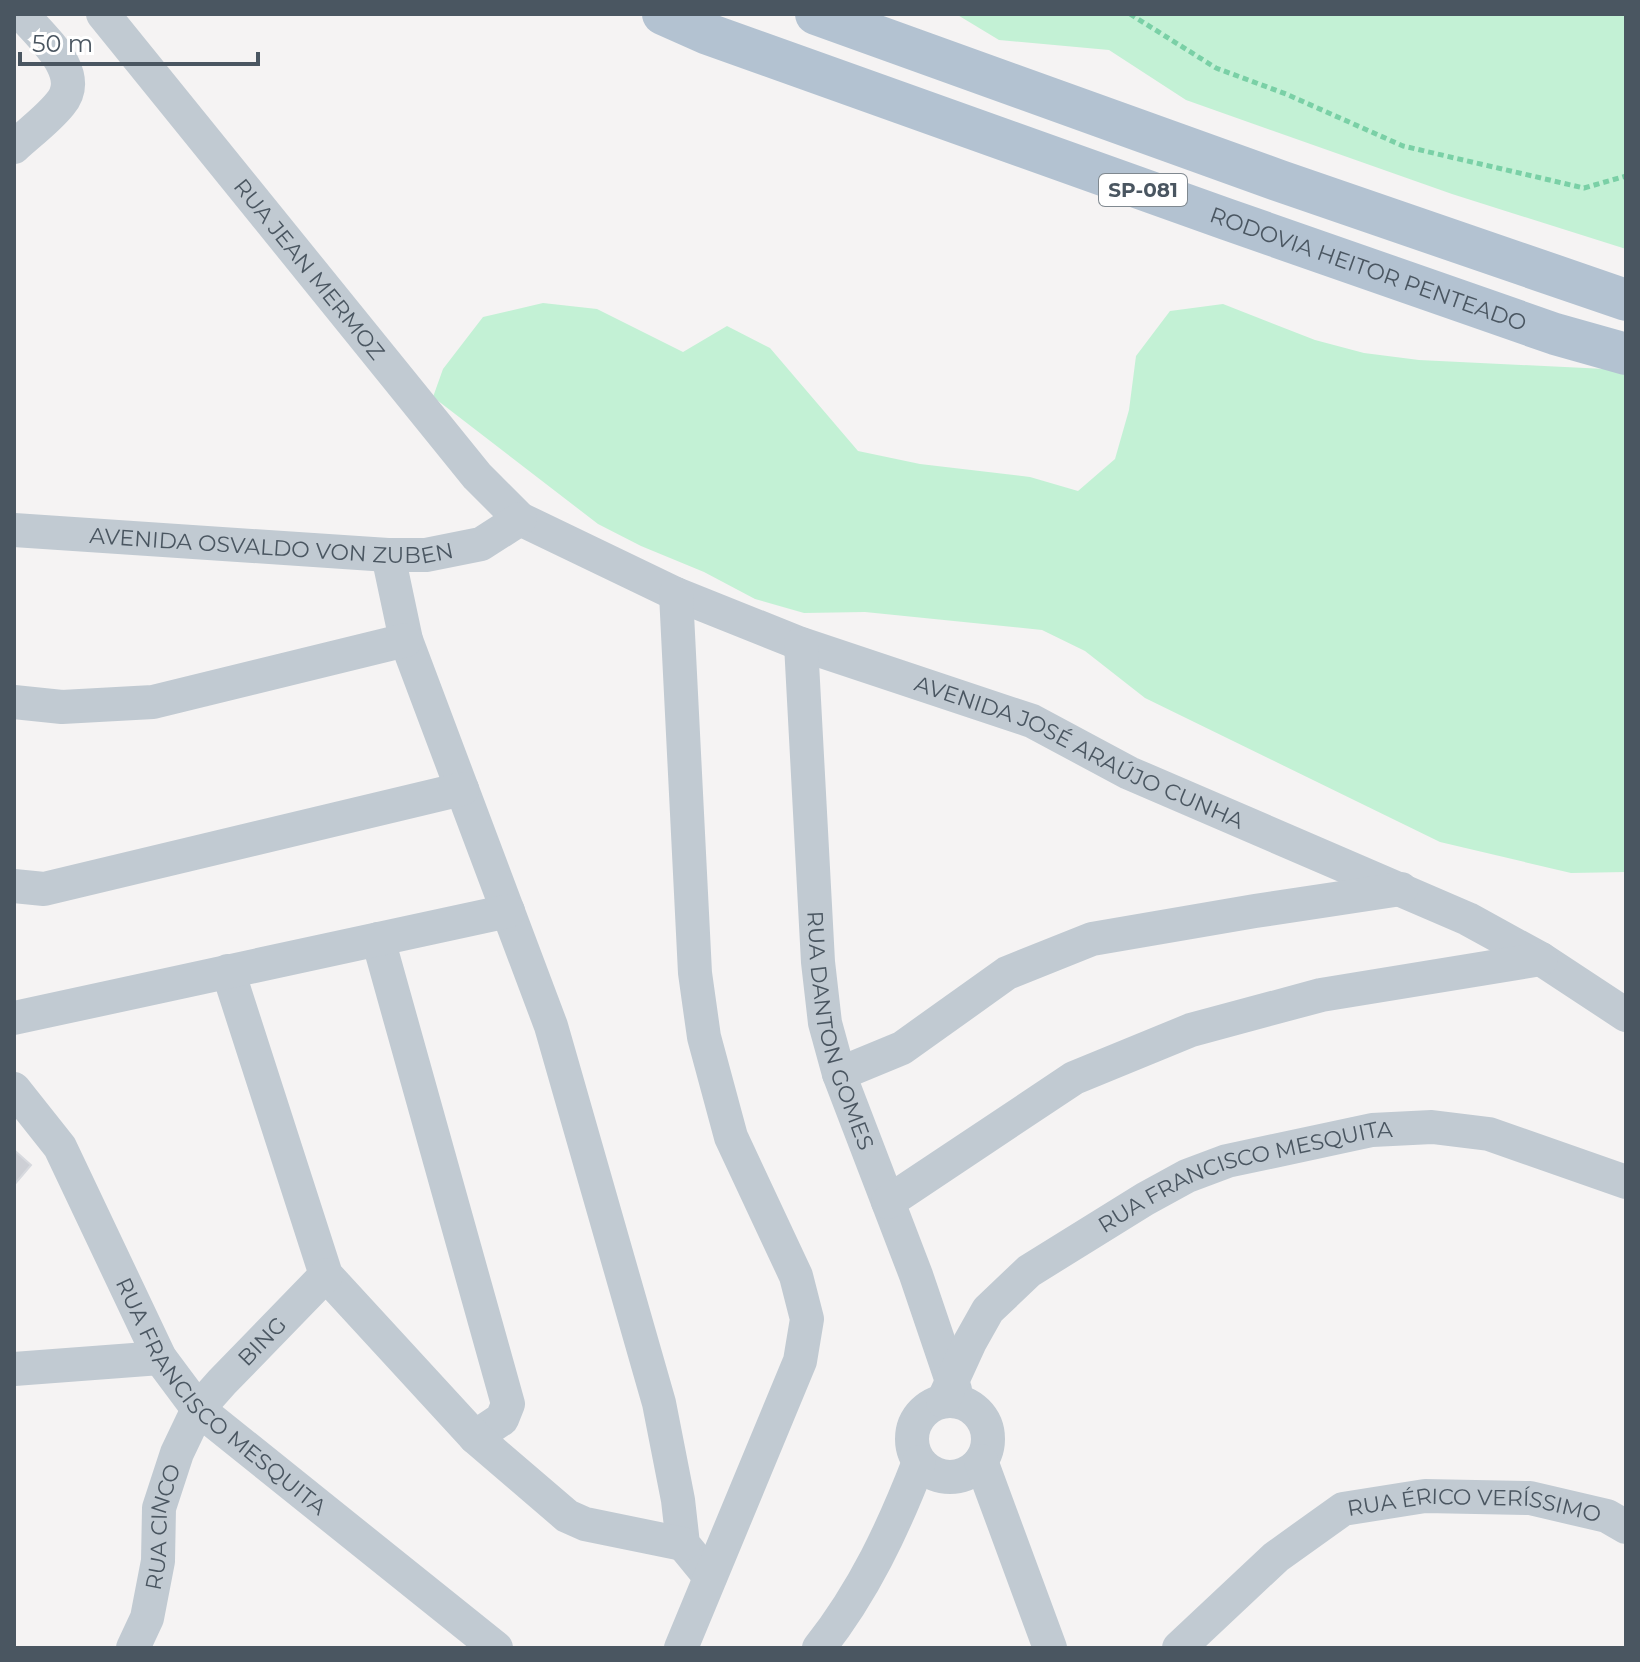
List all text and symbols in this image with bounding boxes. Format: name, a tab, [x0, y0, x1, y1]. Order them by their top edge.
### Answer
scale bar	[20, 16, 258, 66]
text: 50 m	[32, 29, 93, 58]
street label: RUA JEAN MERMOZ	[228, 173, 391, 365]
road number: SP-081	[1099, 174, 1187, 206]
street label: RODOVIA HEITOR PENTEADO	[1206, 201, 1530, 337]
street label: AVENIDA OSVALDO VON ZUBEN	[89, 522, 456, 569]
street label: AVENIDA JOSÉ ARAÚJO CUNHA	[911, 669, 1248, 834]
street label: RUA DANTON GOMES	[802, 910, 880, 1154]
street label: RUA FRANCISCO MESQUITA	[1093, 1115, 1393, 1238]
street label: RUA FRANCISCO MESQUITA	[110, 1273, 332, 1520]
street label: BING	[232, 1311, 292, 1371]
street label: RUA CINCO	[139, 1460, 186, 1592]
street label: RUA ÉRICO VERÍSSIMO	[1345, 1482, 1604, 1528]

